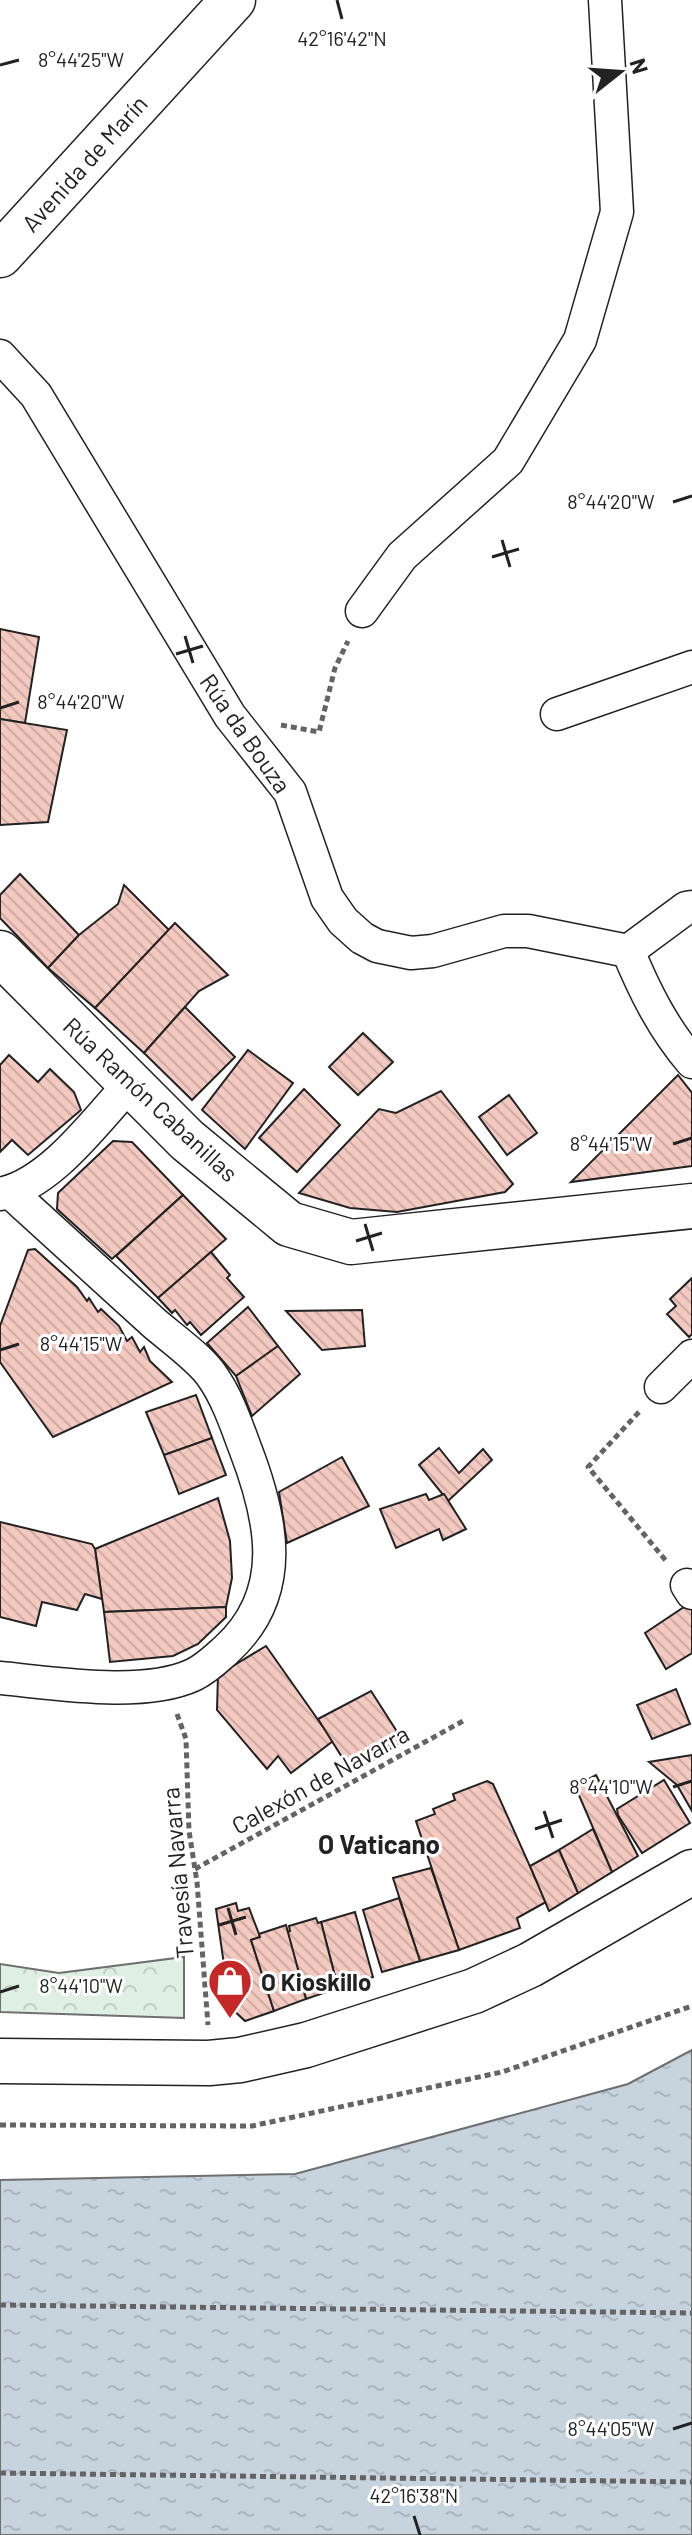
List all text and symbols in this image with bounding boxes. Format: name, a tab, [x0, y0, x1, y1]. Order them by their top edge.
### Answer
text: 42°16'42"N	[297, 26, 387, 50]
north arrow	[580, 32, 660, 112]
text: 8°44'25"W	[38, 47, 125, 71]
text: N	[626, 55, 655, 77]
street label: Avenida de Marín	[15, 89, 153, 237]
text: 8°44'20"W	[567, 489, 655, 513]
street label: Rúa da Bouza	[194, 668, 298, 798]
text: 8°44'20"W	[37, 689, 125, 713]
street label: Rúa Ramón Cabanillas	[58, 1011, 244, 1187]
text: 8°44'15"W	[570, 1131, 653, 1155]
text: 8°44'15"W	[40, 1331, 123, 1355]
street label: Calexón de Navarra	[226, 1718, 414, 1840]
text: 8°44'10"W	[569, 1774, 653, 1798]
street label: Travesía Navarra	[155, 1786, 199, 1960]
district label: O Vaticano	[318, 1828, 440, 1859]
shop icon: O Kioskillo	[206, 1957, 254, 2020]
place label: O Kioskillo	[261, 1967, 371, 1996]
text: 8°44'10"W	[39, 1973, 123, 1997]
text: 8°44'05"W	[568, 2416, 655, 2440]
text: 42°16'38"N	[370, 2483, 458, 2507]

